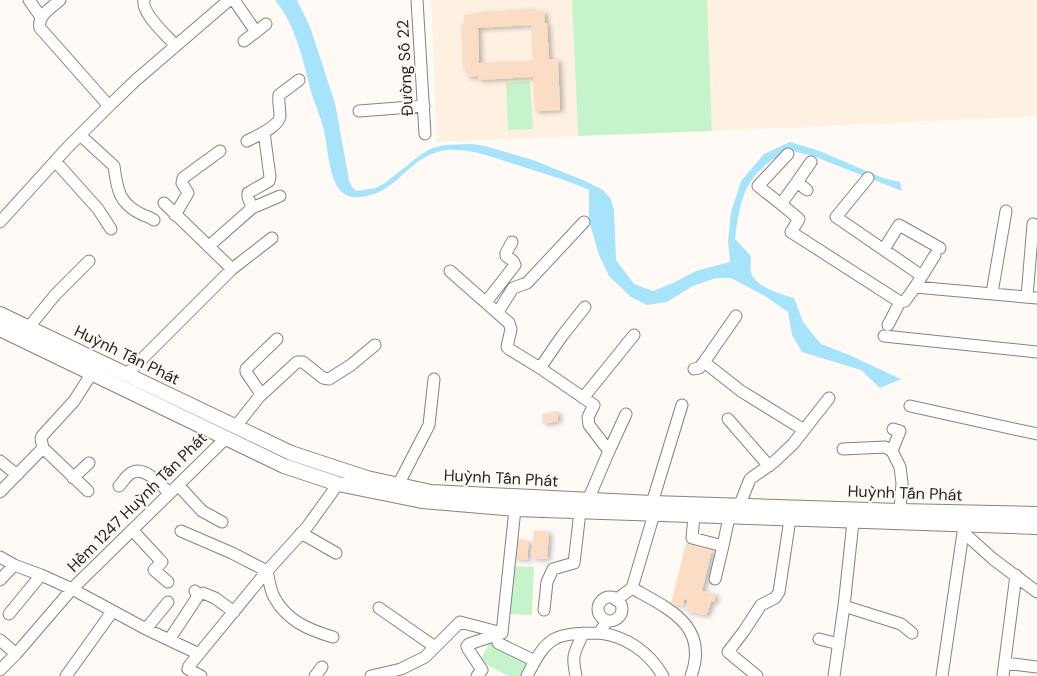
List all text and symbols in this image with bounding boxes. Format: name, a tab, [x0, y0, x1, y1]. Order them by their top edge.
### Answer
street label: Đường Số 22	[392, 19, 418, 117]
street label: Huỳnh Tấn Phát	[71, 320, 183, 390]
street label: Hẻm 1247 Huỳnh Tấn Phát	[63, 428, 211, 576]
street label: Huỳnh Tấn Phát	[443, 465, 559, 491]
street label: Huỳnh Tấn Phát	[847, 481, 963, 505]

